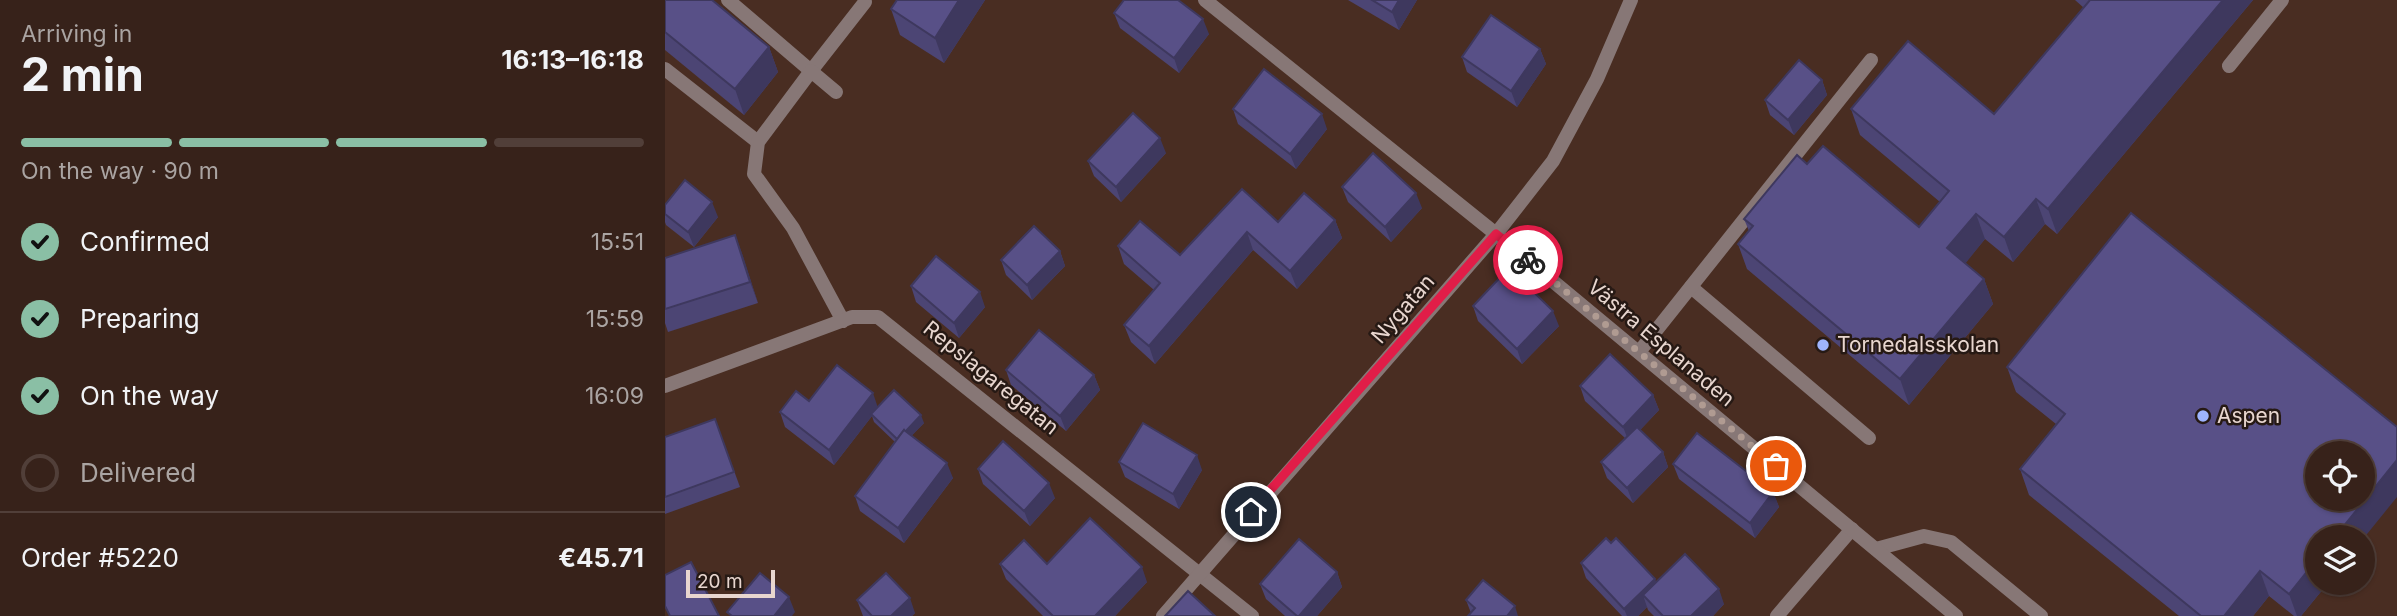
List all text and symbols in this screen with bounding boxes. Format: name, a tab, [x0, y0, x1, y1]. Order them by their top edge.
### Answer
text: Arriving in	[21, 20, 132, 48]
text: 16:13–16:18	[501, 44, 644, 75]
text: 2 min	[21, 46, 144, 102]
text: On the way · 90 m	[21, 157, 219, 185]
icon: check	[21, 223, 59, 261]
courier	[1493, 225, 1563, 295]
text: Confirmed	[80, 226, 210, 257]
text: 15:51	[591, 228, 644, 256]
icon: bike	[1509, 241, 1547, 279]
street label: Nygatan	[1366, 269, 1439, 348]
street label: Västra Esplanaden	[1583, 274, 1740, 411]
icon: check	[21, 300, 59, 338]
text: Preparing	[80, 303, 200, 334]
text: 15:59	[586, 305, 644, 333]
street label: Repslagaregatan	[919, 315, 1064, 440]
place label: Tornedalsskolan	[1837, 332, 1999, 357]
marker: Tornedalsskolan	[1815, 337, 1831, 353]
icon: check	[21, 377, 59, 415]
text: On the way	[80, 380, 219, 411]
text: 16:09	[585, 382, 644, 410]
place label: Aspen	[2217, 403, 2280, 428]
marker: Aspen	[2195, 408, 2211, 424]
pin	[1746, 436, 1806, 496]
map controls	[2305, 441, 2375, 595]
button: locate	[2305, 441, 2375, 511]
icon: bag	[1757, 447, 1795, 485]
text: Delivered	[80, 457, 196, 488]
pin	[1221, 482, 1281, 542]
icon: home	[1232, 493, 1270, 531]
button: layers	[2305, 525, 2375, 595]
text: Order #5220	[21, 542, 179, 573]
text: €45.71	[558, 542, 644, 573]
scale bar	[686, 567, 775, 599]
text: 20 m	[697, 570, 743, 593]

